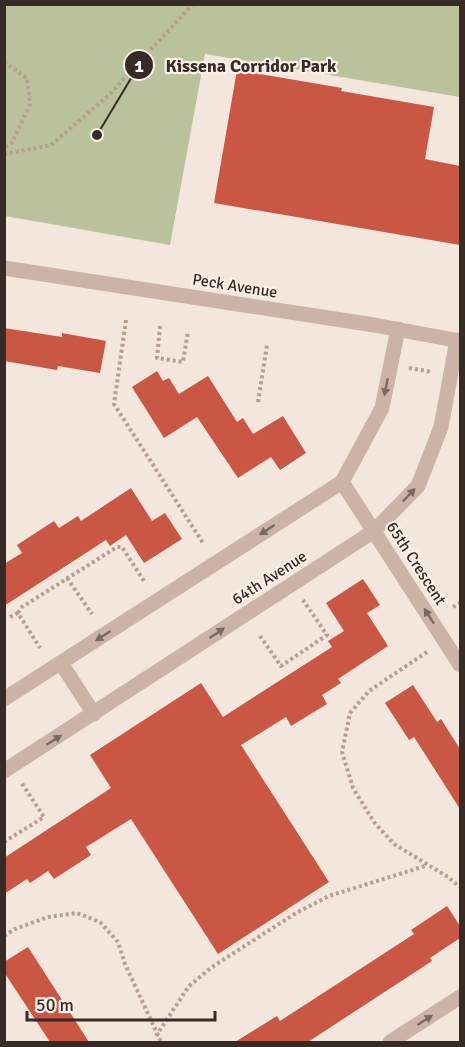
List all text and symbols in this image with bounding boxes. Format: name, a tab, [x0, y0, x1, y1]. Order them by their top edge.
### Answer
callout: Kissena Corridor Park	[124, 47, 349, 83]
text: 1	[134, 55, 144, 77]
text: Kissena Corridor Park	[166, 55, 337, 77]
street label: Peck Avenue	[191, 269, 279, 303]
one-way arrow	[381, 377, 390, 396]
one-way arrow	[402, 488, 416, 503]
street label: 65th Crescent	[382, 518, 451, 609]
one-way arrow	[259, 524, 275, 535]
street label: 64th Avenue	[228, 546, 311, 609]
one-way arrow	[423, 607, 434, 624]
one-way arrow	[209, 628, 225, 639]
one-way arrow	[95, 630, 111, 641]
one-way arrow	[46, 734, 62, 745]
scale bar	[27, 984, 214, 1022]
text: 50 m	[36, 994, 74, 1016]
one-way arrow	[417, 1014, 433, 1025]

